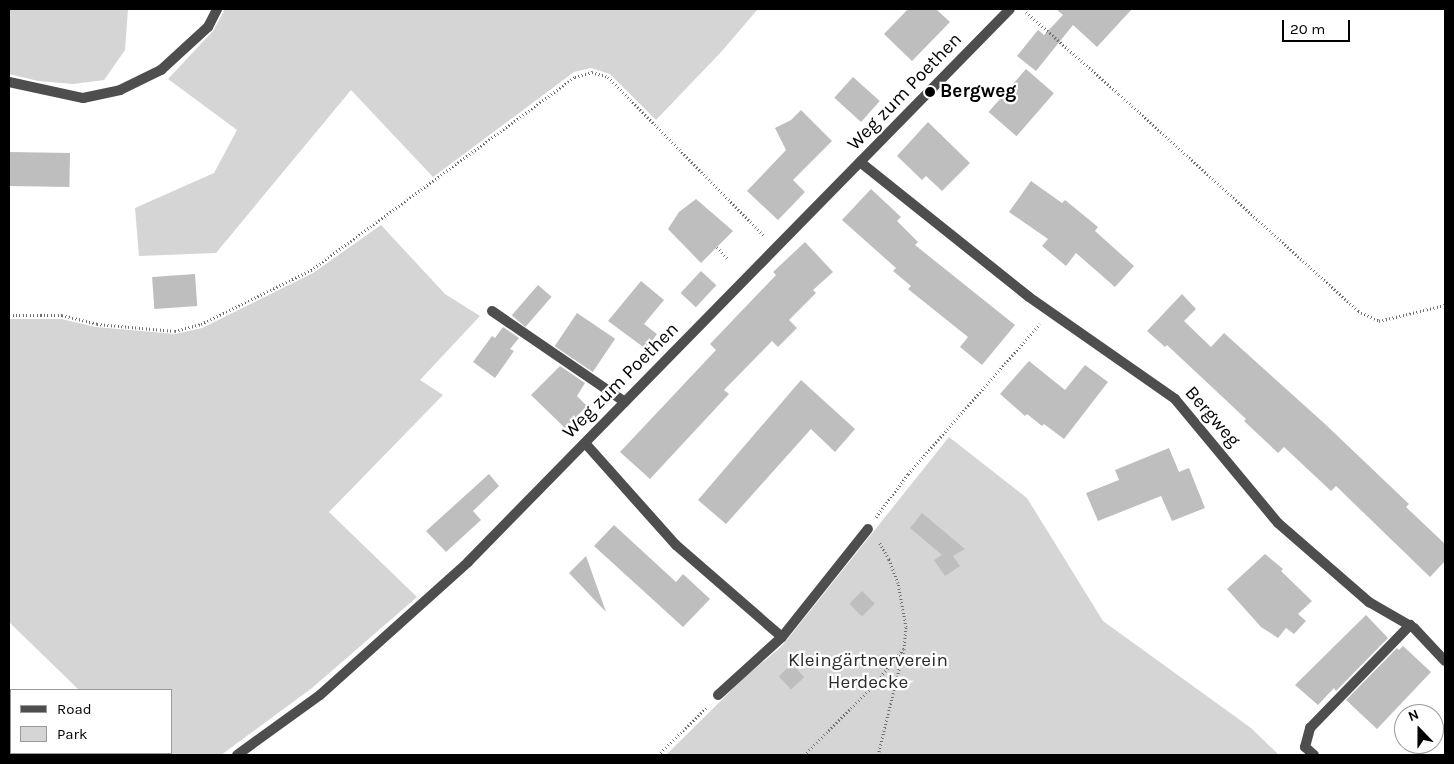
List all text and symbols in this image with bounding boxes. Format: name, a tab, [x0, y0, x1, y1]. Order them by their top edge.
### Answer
scale bar	[1284, 10, 1352, 42]
text: 20 m	[1290, 20, 1325, 38]
street label: Weg zum Poethen	[843, 28, 967, 156]
place label: Bergweg	[940, 81, 1016, 103]
marker: Bergweg	[924, 86, 936, 98]
street label: Weg zum Poethen	[558, 318, 684, 444]
street label: Bergweg	[1179, 382, 1245, 452]
park label: Kleingärtnerverein Herdecke	[788, 650, 948, 694]
legend	[10, 689, 172, 754]
text: Road	[57, 700, 92, 718]
north arrow	[1394, 704, 1444, 754]
text: N	[1406, 706, 1421, 725]
text: Park	[57, 725, 87, 743]

